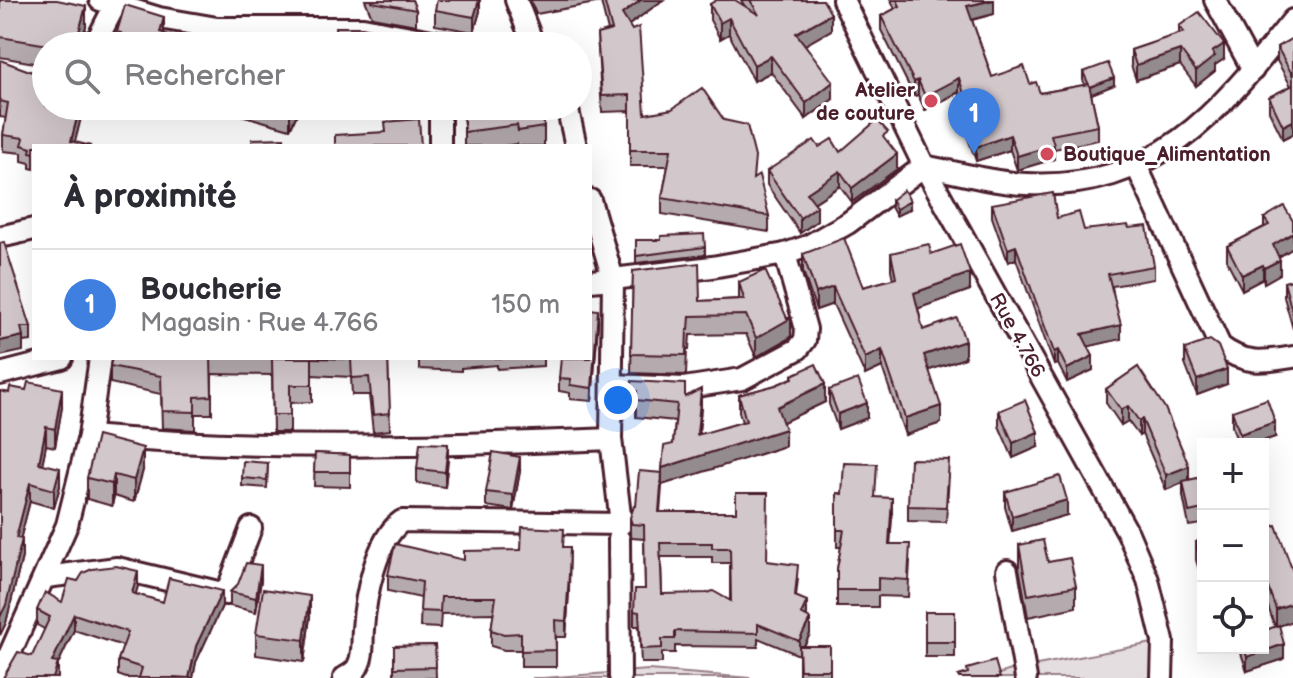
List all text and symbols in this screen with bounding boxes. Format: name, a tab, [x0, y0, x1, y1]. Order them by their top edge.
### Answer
search box	[32, 32, 592, 120]
icon: search	[60, 54, 104, 98]
text: Rechercher	[124, 58, 285, 94]
place label: Atelier de couture	[816, 79, 916, 126]
pin: 1	[948, 88, 1000, 154]
marker: Atelier de couture	[922, 92, 940, 110]
place label: Boutique_Alimentation	[1063, 143, 1271, 167]
marker: Boutique_Alimentation	[1038, 145, 1056, 163]
text: À proximité	[64, 176, 237, 217]
text: Boucherie	[140, 272, 282, 308]
street label: Rue 4.766	[984, 289, 1050, 382]
text: 1	[85, 290, 95, 321]
text: 150 m	[491, 290, 560, 321]
text: Magasin · Rue 4.766	[140, 308, 378, 339]
your location	[598, 380, 638, 420]
map controls	[1197, 438, 1269, 654]
button: +	[1197, 438, 1269, 510]
button: −	[1197, 510, 1269, 582]
button: locate	[1197, 582, 1269, 654]

